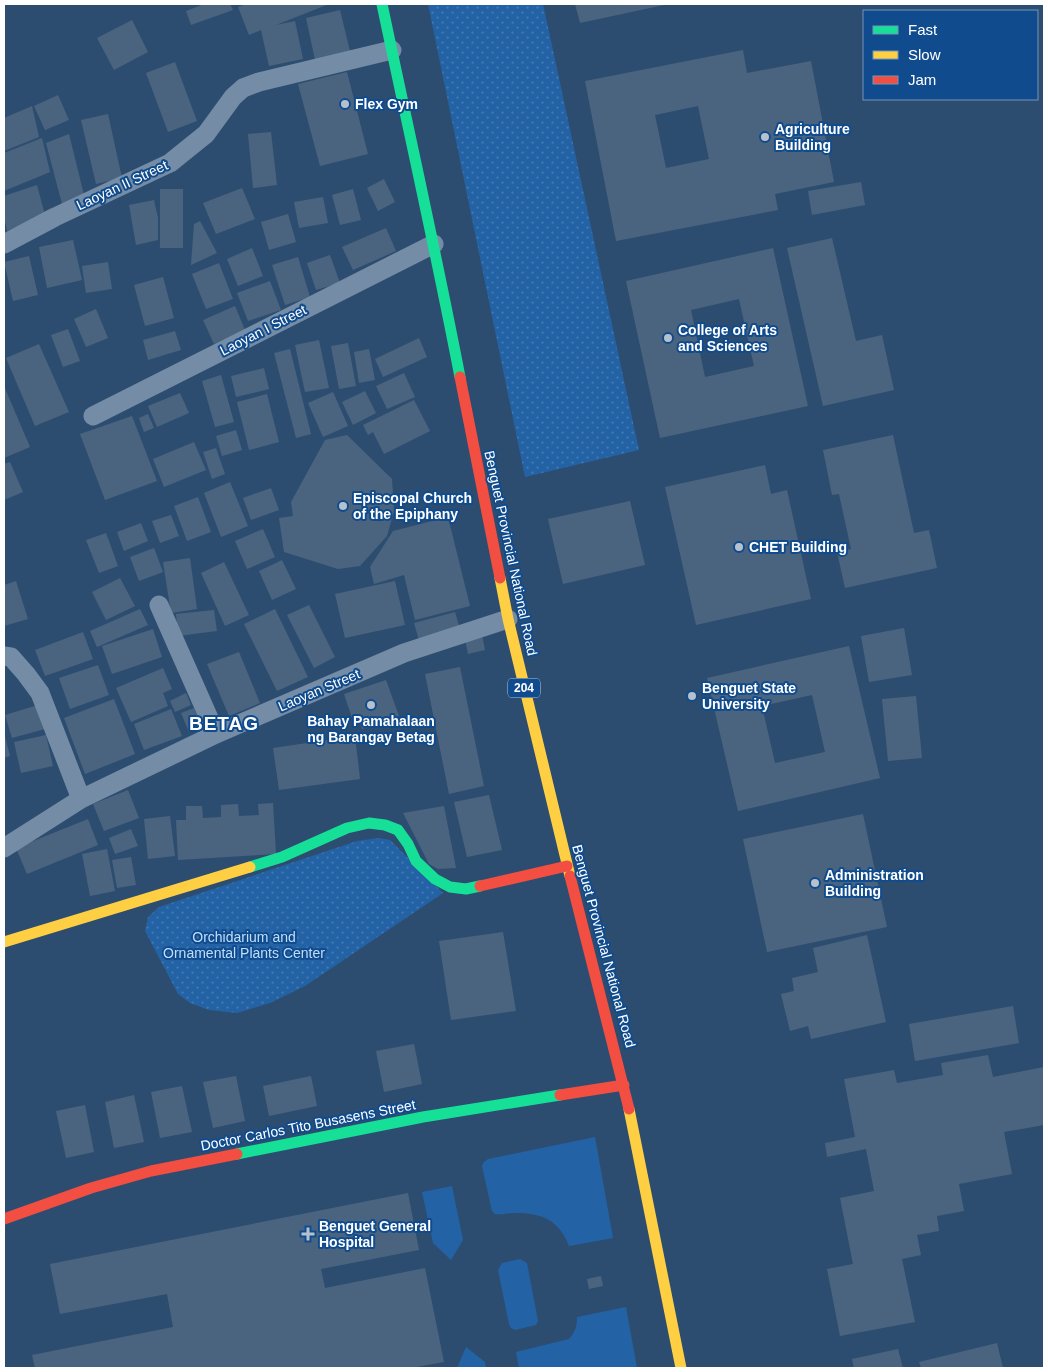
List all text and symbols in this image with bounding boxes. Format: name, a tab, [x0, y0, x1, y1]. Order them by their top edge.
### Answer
legend	[863, 10, 1038, 100]
text: Fast	[908, 21, 938, 38]
text: Slow	[908, 46, 941, 63]
text: Jam	[908, 71, 936, 88]
place label: Flex Gym	[355, 96, 418, 112]
marker: Flex Gym	[339, 98, 351, 110]
place label: Agriculture Building	[775, 121, 850, 153]
marker: Agriculture Building	[759, 131, 771, 143]
street label: Laoyan II Street	[74, 157, 170, 213]
street label: Laoyan I Street	[217, 301, 309, 359]
place label: College of Arts and Sciences	[678, 322, 777, 354]
marker: College of Arts and Sciences	[662, 332, 674, 344]
street label: Benguet Provincial National Road	[481, 449, 541, 657]
place label: Episcopal Church of the Epiphany	[353, 490, 472, 522]
marker: Episcopal Church of the Epiphany	[337, 500, 349, 512]
place label: CHET Building	[749, 539, 847, 555]
marker: CHET Building	[733, 541, 745, 553]
street label: Laoyan Street	[276, 666, 362, 714]
road number: 204	[508, 678, 540, 698]
place label: Benguet State University	[702, 680, 796, 712]
marker: Benguet State University	[686, 690, 698, 702]
marker: Bahay Pamahalaan ng Barangay Betag	[365, 699, 377, 711]
district label: BETAG	[189, 713, 259, 734]
place label: Bahay Pamahalaan ng Barangay Betag	[307, 713, 435, 745]
street label: Benguet Provincial National Road	[569, 843, 639, 1049]
place label: Administration Building	[825, 867, 924, 899]
marker: Administration Building	[809, 877, 821, 889]
park label: Orchidarium and Ornamental Plants Center	[163, 929, 325, 961]
street label: Doctor Carlos Tito Busasens Street	[199, 1096, 417, 1154]
place label: Benguet General Hospital	[319, 1218, 431, 1250]
marker: Benguet General Hospital	[301, 1227, 315, 1241]

